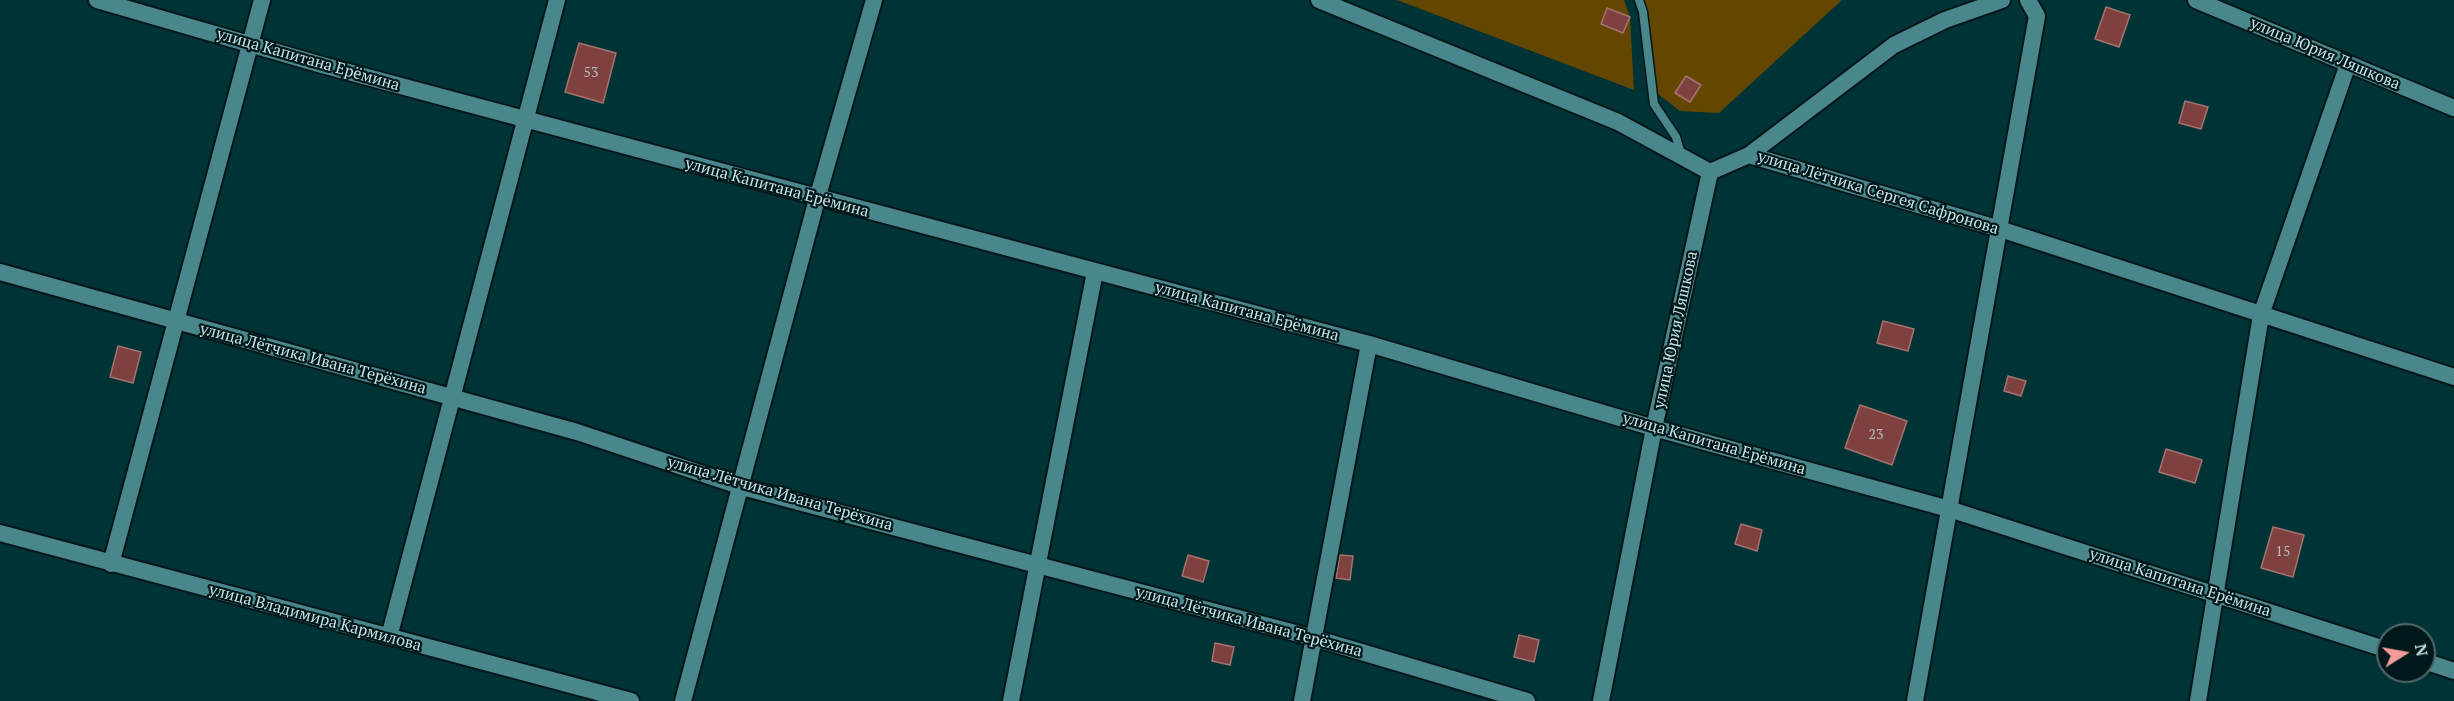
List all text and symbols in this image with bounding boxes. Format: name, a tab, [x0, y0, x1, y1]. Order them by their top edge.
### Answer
street label: улица Юрия Ляшкова	[2247, 14, 2403, 94]
street label: улица Капитана Ерёмина	[214, 25, 402, 95]
house number: 53	[584, 65, 598, 81]
street label: улица Лётчика Сергея Сафронова	[1755, 147, 2001, 239]
street label: улица Капитана Ерёмина	[683, 154, 871, 222]
street label: улица Юрия Ляшкова	[1650, 249, 1702, 411]
street label: улица Капитана Ерёмина	[1153, 278, 1341, 346]
street label: улица Лётчика Ивана Терёхина	[198, 319, 428, 399]
street label: улица Капитана Ерёмина	[1620, 409, 1808, 479]
house number: 23	[1869, 427, 1883, 443]
street label: улица Лётчика Ивана Терёхина	[665, 453, 895, 535]
house number: 15	[2276, 544, 2290, 560]
street label: улица Капитана Ерёмина	[2087, 545, 2273, 621]
street label: улица Владимира Кармилова	[207, 580, 423, 656]
street label: улица Лётчика Ивана Терёхина	[1134, 582, 1364, 662]
north arrow	[2376, 623, 2436, 683]
text: N	[2410, 642, 2434, 658]

